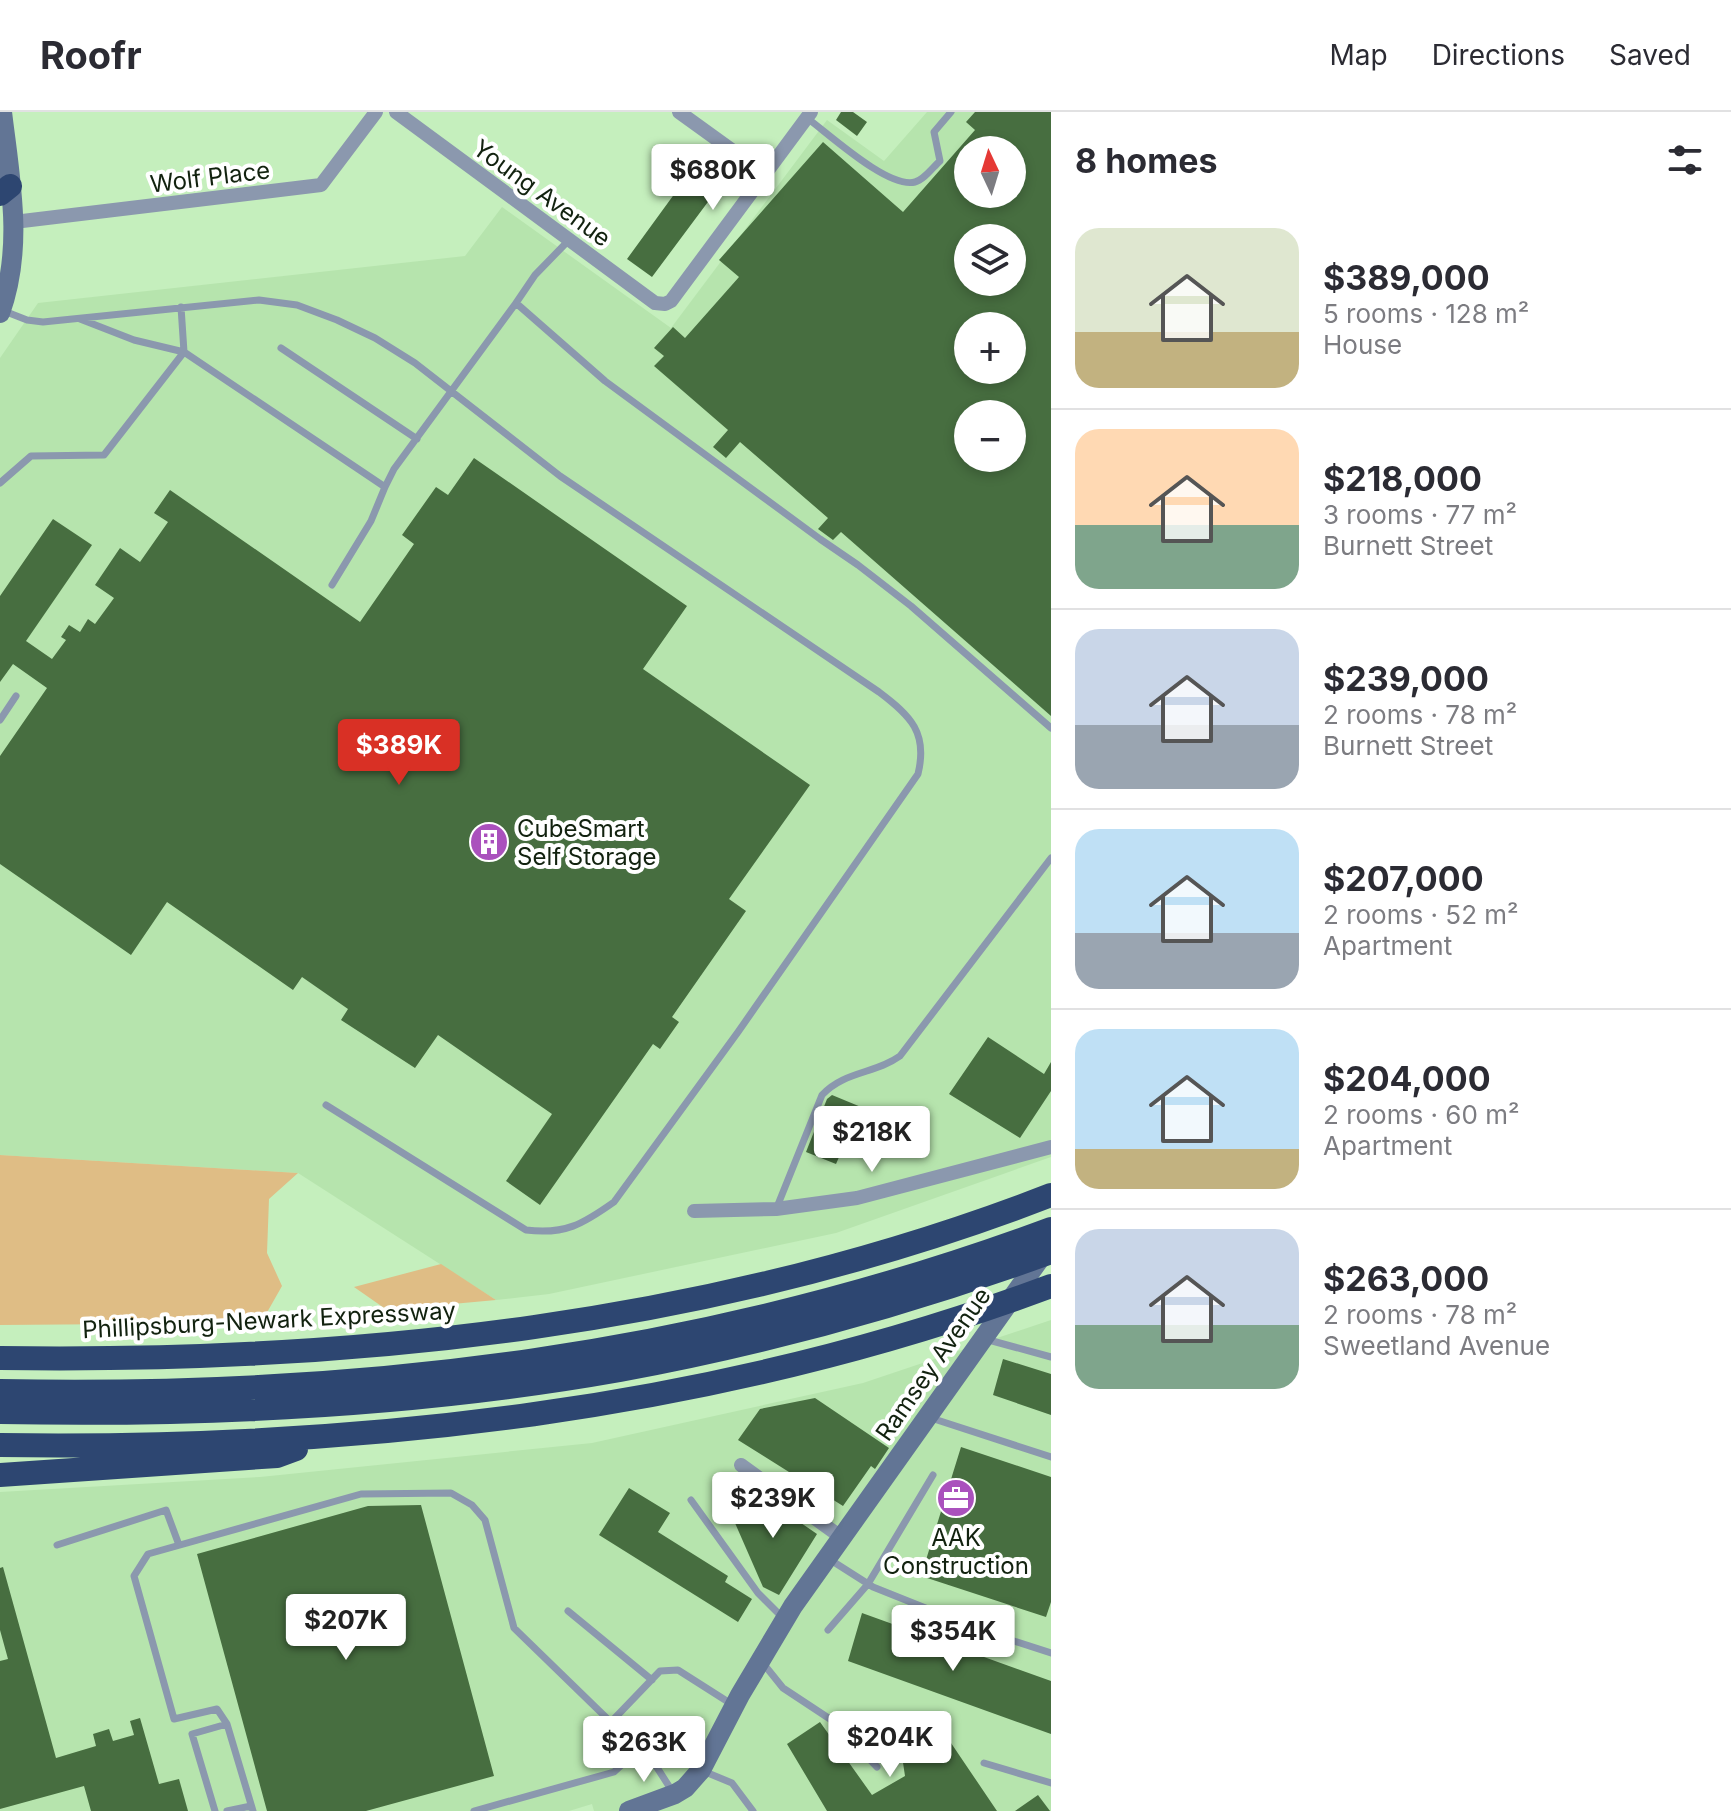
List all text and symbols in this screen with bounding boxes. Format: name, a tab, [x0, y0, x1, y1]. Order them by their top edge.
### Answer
text: Roofr	[40, 32, 142, 78]
text: Map	[1329, 38, 1388, 72]
text: Directions	[1432, 38, 1565, 72]
text: Saved	[1609, 38, 1691, 72]
street label: Young Avenue	[468, 133, 616, 253]
north arrow	[954, 136, 1026, 208]
map controls	[954, 136, 1026, 472]
icon: filters	[1663, 138, 1707, 182]
text: 8 homes	[1075, 140, 1218, 181]
pin: $680K	[657, 144, 769, 212]
text: $680K	[669, 154, 757, 185]
street label: Wolf Place	[148, 155, 272, 199]
button: layers	[954, 224, 1026, 296]
text: $389,000	[1323, 257, 1490, 298]
icon: home	[1139, 260, 1235, 356]
text: 5 rooms · 128 m²	[1323, 298, 1529, 329]
button: +	[954, 312, 1026, 384]
text: House	[1323, 329, 1402, 360]
button: −	[954, 400, 1026, 472]
text: $218,000	[1323, 458, 1482, 499]
icon: home	[1139, 461, 1235, 557]
text: 3 rooms · 77 m²	[1323, 499, 1517, 530]
text: Burnett Street	[1323, 530, 1493, 561]
text: $239,000	[1323, 658, 1489, 699]
icon: home	[1139, 661, 1235, 757]
text: 2 rooms · 78 m²	[1323, 699, 1517, 730]
pin: $389K	[343, 719, 455, 787]
text: $389K	[356, 729, 442, 760]
text: Burnett Street	[1323, 730, 1493, 761]
place label: CubeSmart Self Storage	[517, 814, 656, 871]
building icon: CubeSmart Self Storage	[468, 821, 510, 863]
text: $207,000	[1323, 858, 1484, 899]
icon: home	[1139, 861, 1235, 957]
text: 2 rooms · 52 m²	[1323, 899, 1519, 930]
text: Apartment	[1323, 930, 1452, 961]
text: $204,000	[1323, 1058, 1491, 1099]
icon: home	[1139, 1061, 1235, 1157]
text: 2 rooms · 60 m²	[1323, 1099, 1519, 1130]
pin: $218K	[816, 1106, 928, 1174]
text: $218K	[832, 1116, 912, 1147]
text: Apartment	[1323, 1130, 1452, 1161]
text: $263,000	[1323, 1258, 1489, 1299]
icon: home	[1139, 1261, 1235, 1357]
street label: Ramsey Avenue	[869, 1282, 997, 1446]
street label: Phillipsburg-Newark Expressway	[82, 1296, 456, 1344]
text: 2 rooms · 78 m²	[1323, 1299, 1517, 1330]
text: Sweetland Avenue	[1323, 1330, 1550, 1361]
pin: $239K	[717, 1472, 829, 1540]
office icon: AAK Construction	[935, 1477, 977, 1519]
text: $239K	[730, 1482, 816, 1513]
place label: AAK Construction	[883, 1523, 1029, 1580]
pin: $207K	[290, 1594, 402, 1662]
text: $207K	[304, 1604, 388, 1635]
pin: $354K	[897, 1605, 1009, 1673]
text: $354K	[910, 1615, 996, 1646]
pin: $204K	[834, 1711, 946, 1779]
pin: $263K	[588, 1716, 700, 1784]
text: $204K	[846, 1721, 934, 1752]
text: $263K	[601, 1726, 687, 1757]

